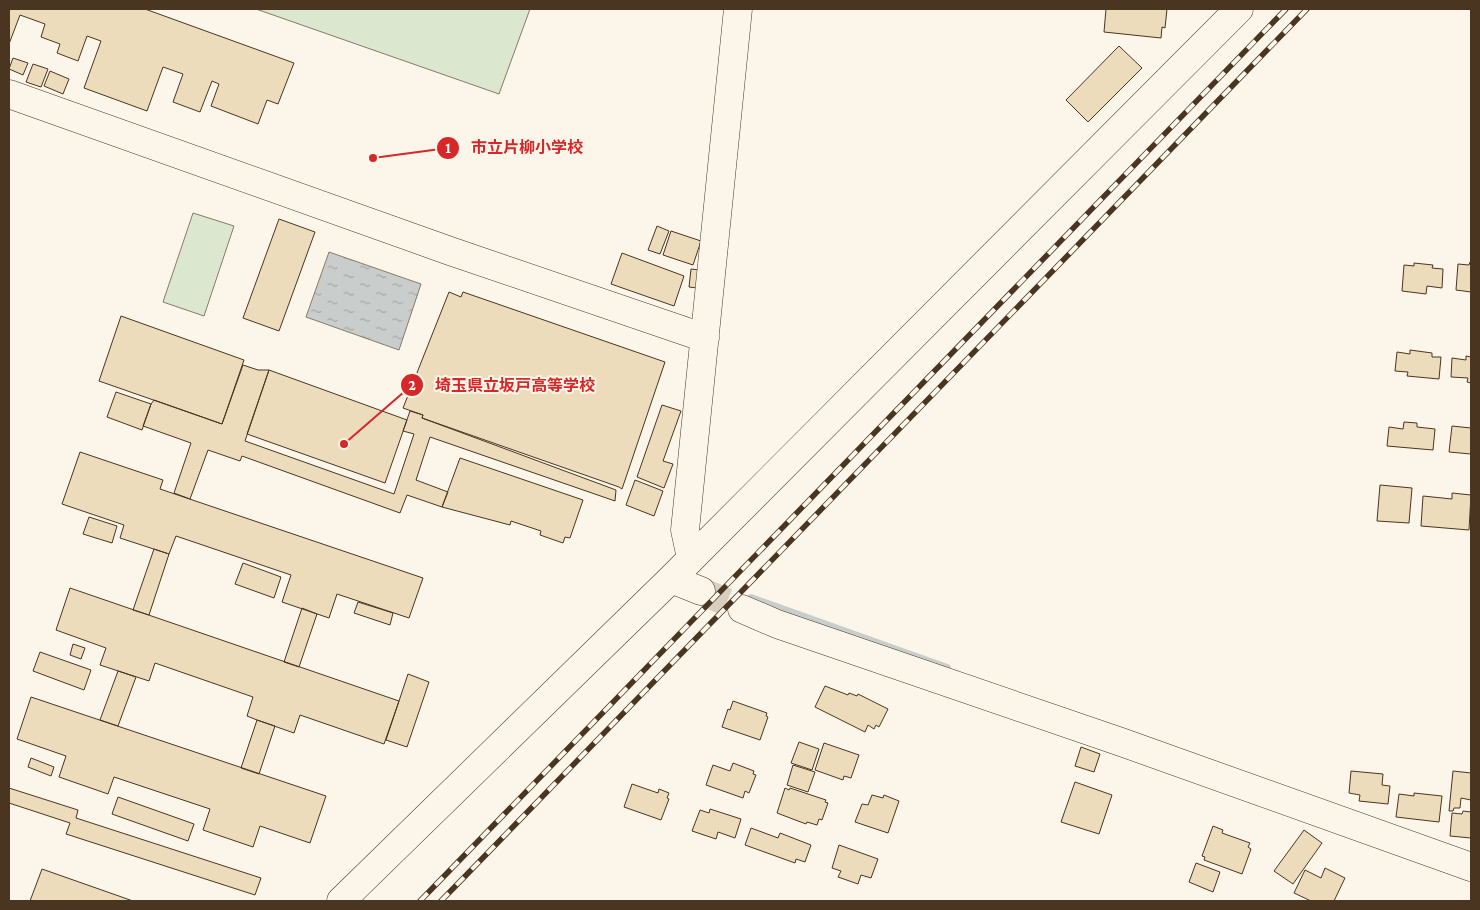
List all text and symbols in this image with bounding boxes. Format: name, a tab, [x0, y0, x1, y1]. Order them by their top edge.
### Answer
callout: 市立片柳小学校	[436, 132, 593, 163]
text: 市立片柳小学校	[471, 139, 583, 156]
text: 1	[445, 140, 451, 156]
callout: 埼玉県立坂戸高等学校	[400, 370, 605, 401]
text: 2	[408, 377, 416, 393]
text: 埼玉県立坂戸高等学校	[435, 377, 595, 394]

